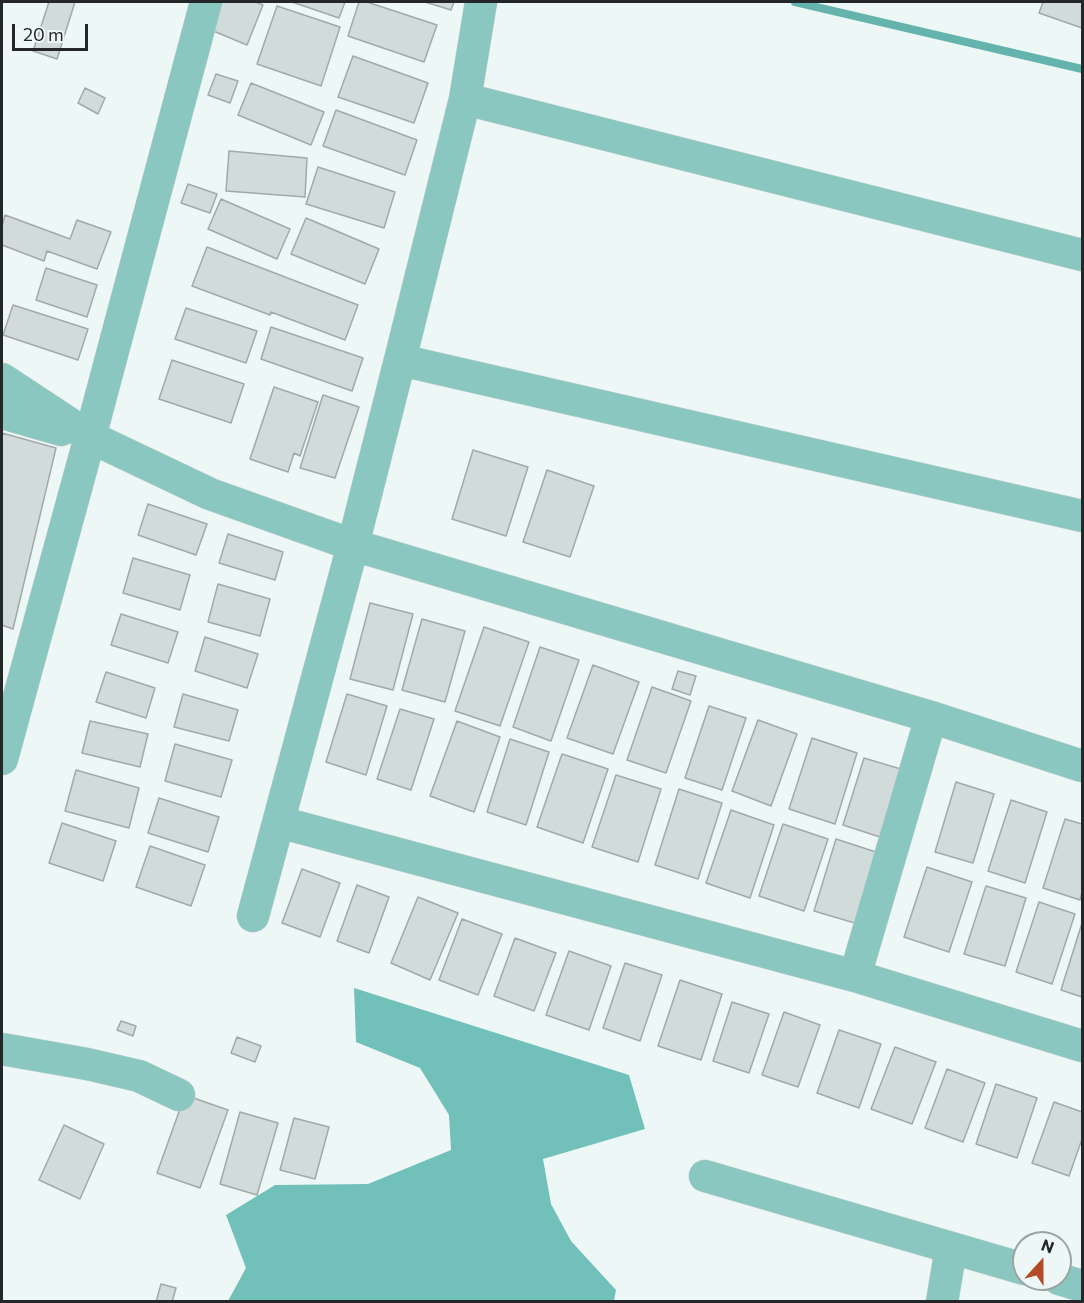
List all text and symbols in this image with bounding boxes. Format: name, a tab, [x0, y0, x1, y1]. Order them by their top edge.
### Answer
scale bar	[15, 12, 92, 50]
text: 20 m	[23, 23, 64, 45]
north arrow	[1012, 1231, 1072, 1291]
text: N	[1039, 1235, 1057, 1257]

